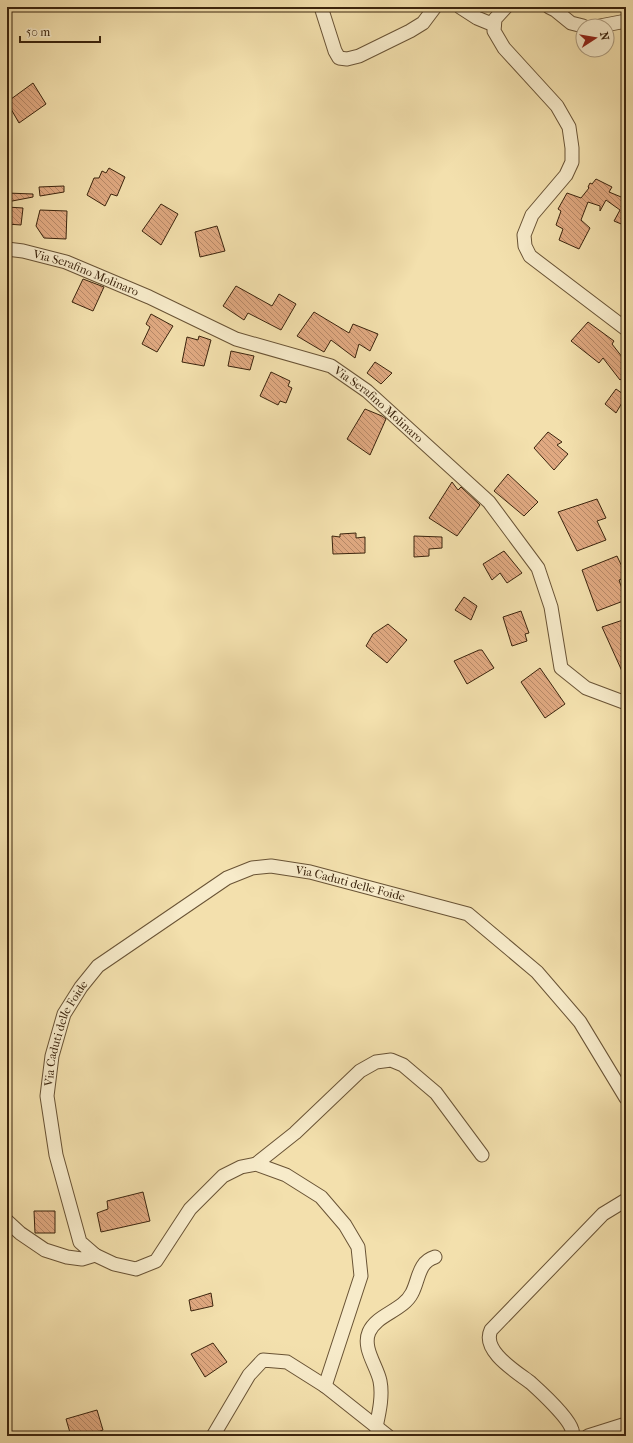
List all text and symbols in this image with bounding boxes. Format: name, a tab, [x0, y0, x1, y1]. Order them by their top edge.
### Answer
scale bar	[20, 18, 100, 44]
north arrow	[575, 18, 615, 58]
text: 50 m	[26, 25, 50, 39]
text: N	[597, 31, 612, 42]
street label: Via Serafino Molinaro	[31, 247, 141, 299]
street label: Via Serafino Molinaro	[330, 363, 426, 445]
street label: Via Caduti delle Foide	[293, 863, 407, 904]
street label: Via Caduti delle Foide	[41, 977, 91, 1088]

